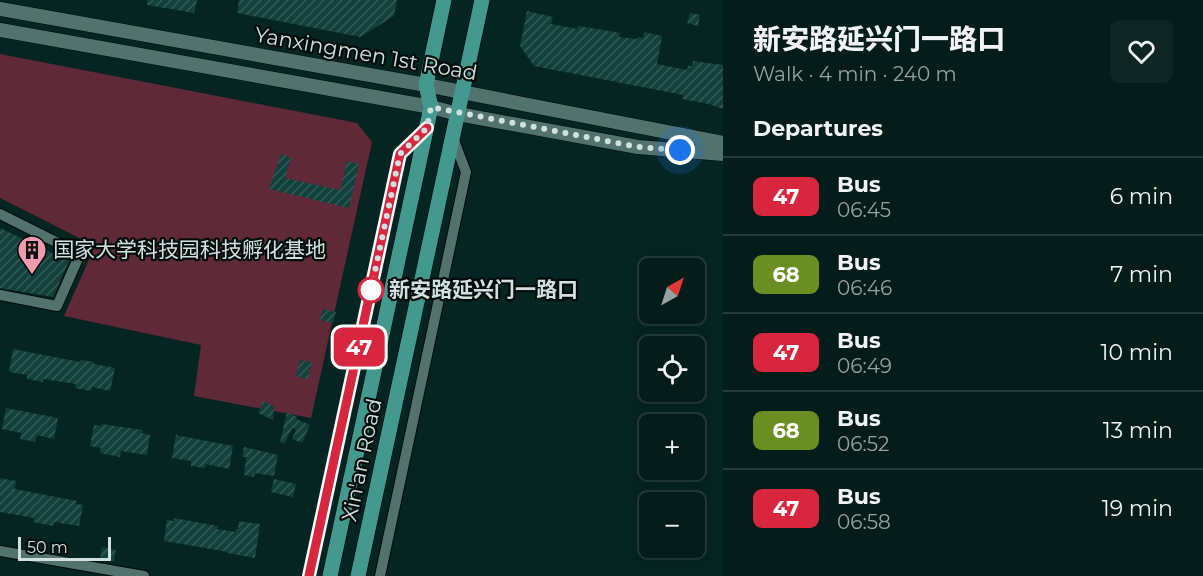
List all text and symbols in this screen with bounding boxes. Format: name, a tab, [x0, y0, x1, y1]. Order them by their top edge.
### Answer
button: heart	[1110, 20, 1173, 83]
street label: Yanxingmen 1st Road	[253, 22, 479, 85]
text: 新安路延兴门一路口	[753, 22, 1005, 56]
text: Walk · 4 min · 240 m	[753, 62, 957, 86]
text: Departures	[753, 115, 883, 142]
your location	[665, 135, 695, 165]
text: Bus	[837, 171, 881, 198]
text: 6 min	[1110, 183, 1173, 210]
text: 47	[773, 184, 799, 209]
text: 06:45	[837, 198, 891, 222]
building icon: 国家大学科技园科技孵化基地	[16, 234, 48, 276]
place label: 国家大学科技园科技孵化基地	[53, 237, 326, 262]
text: Bus	[837, 249, 881, 276]
north arrow	[639, 258, 705, 324]
map controls	[639, 258, 705, 558]
text: 7 min	[1110, 261, 1173, 288]
text: 68	[772, 262, 800, 287]
text: 06:46	[837, 276, 892, 300]
marker: 新安路延兴门一路口	[358, 277, 384, 303]
place label: 新安路延兴门一路口	[389, 277, 578, 302]
text: Bus	[837, 327, 881, 354]
line badge: 47	[332, 328, 386, 366]
text: 47	[346, 335, 372, 360]
button: locate	[639, 336, 705, 402]
text: 10 min	[1101, 339, 1173, 366]
text: 47	[773, 340, 799, 365]
text: 06:49	[837, 354, 892, 378]
street label: Xin'an Road	[336, 396, 387, 524]
text: Bus	[837, 405, 881, 432]
button: +	[639, 414, 705, 480]
text: 13 min	[1103, 417, 1173, 444]
text: 68	[772, 418, 800, 443]
text: 06:52	[837, 432, 889, 456]
text: Bus	[837, 483, 881, 510]
button: −	[639, 492, 705, 558]
text: 19 min	[1102, 495, 1173, 522]
text: 47	[773, 496, 799, 521]
text: 06:58	[837, 510, 891, 534]
scale bar	[18, 534, 111, 562]
text: 50 m	[27, 538, 68, 557]

